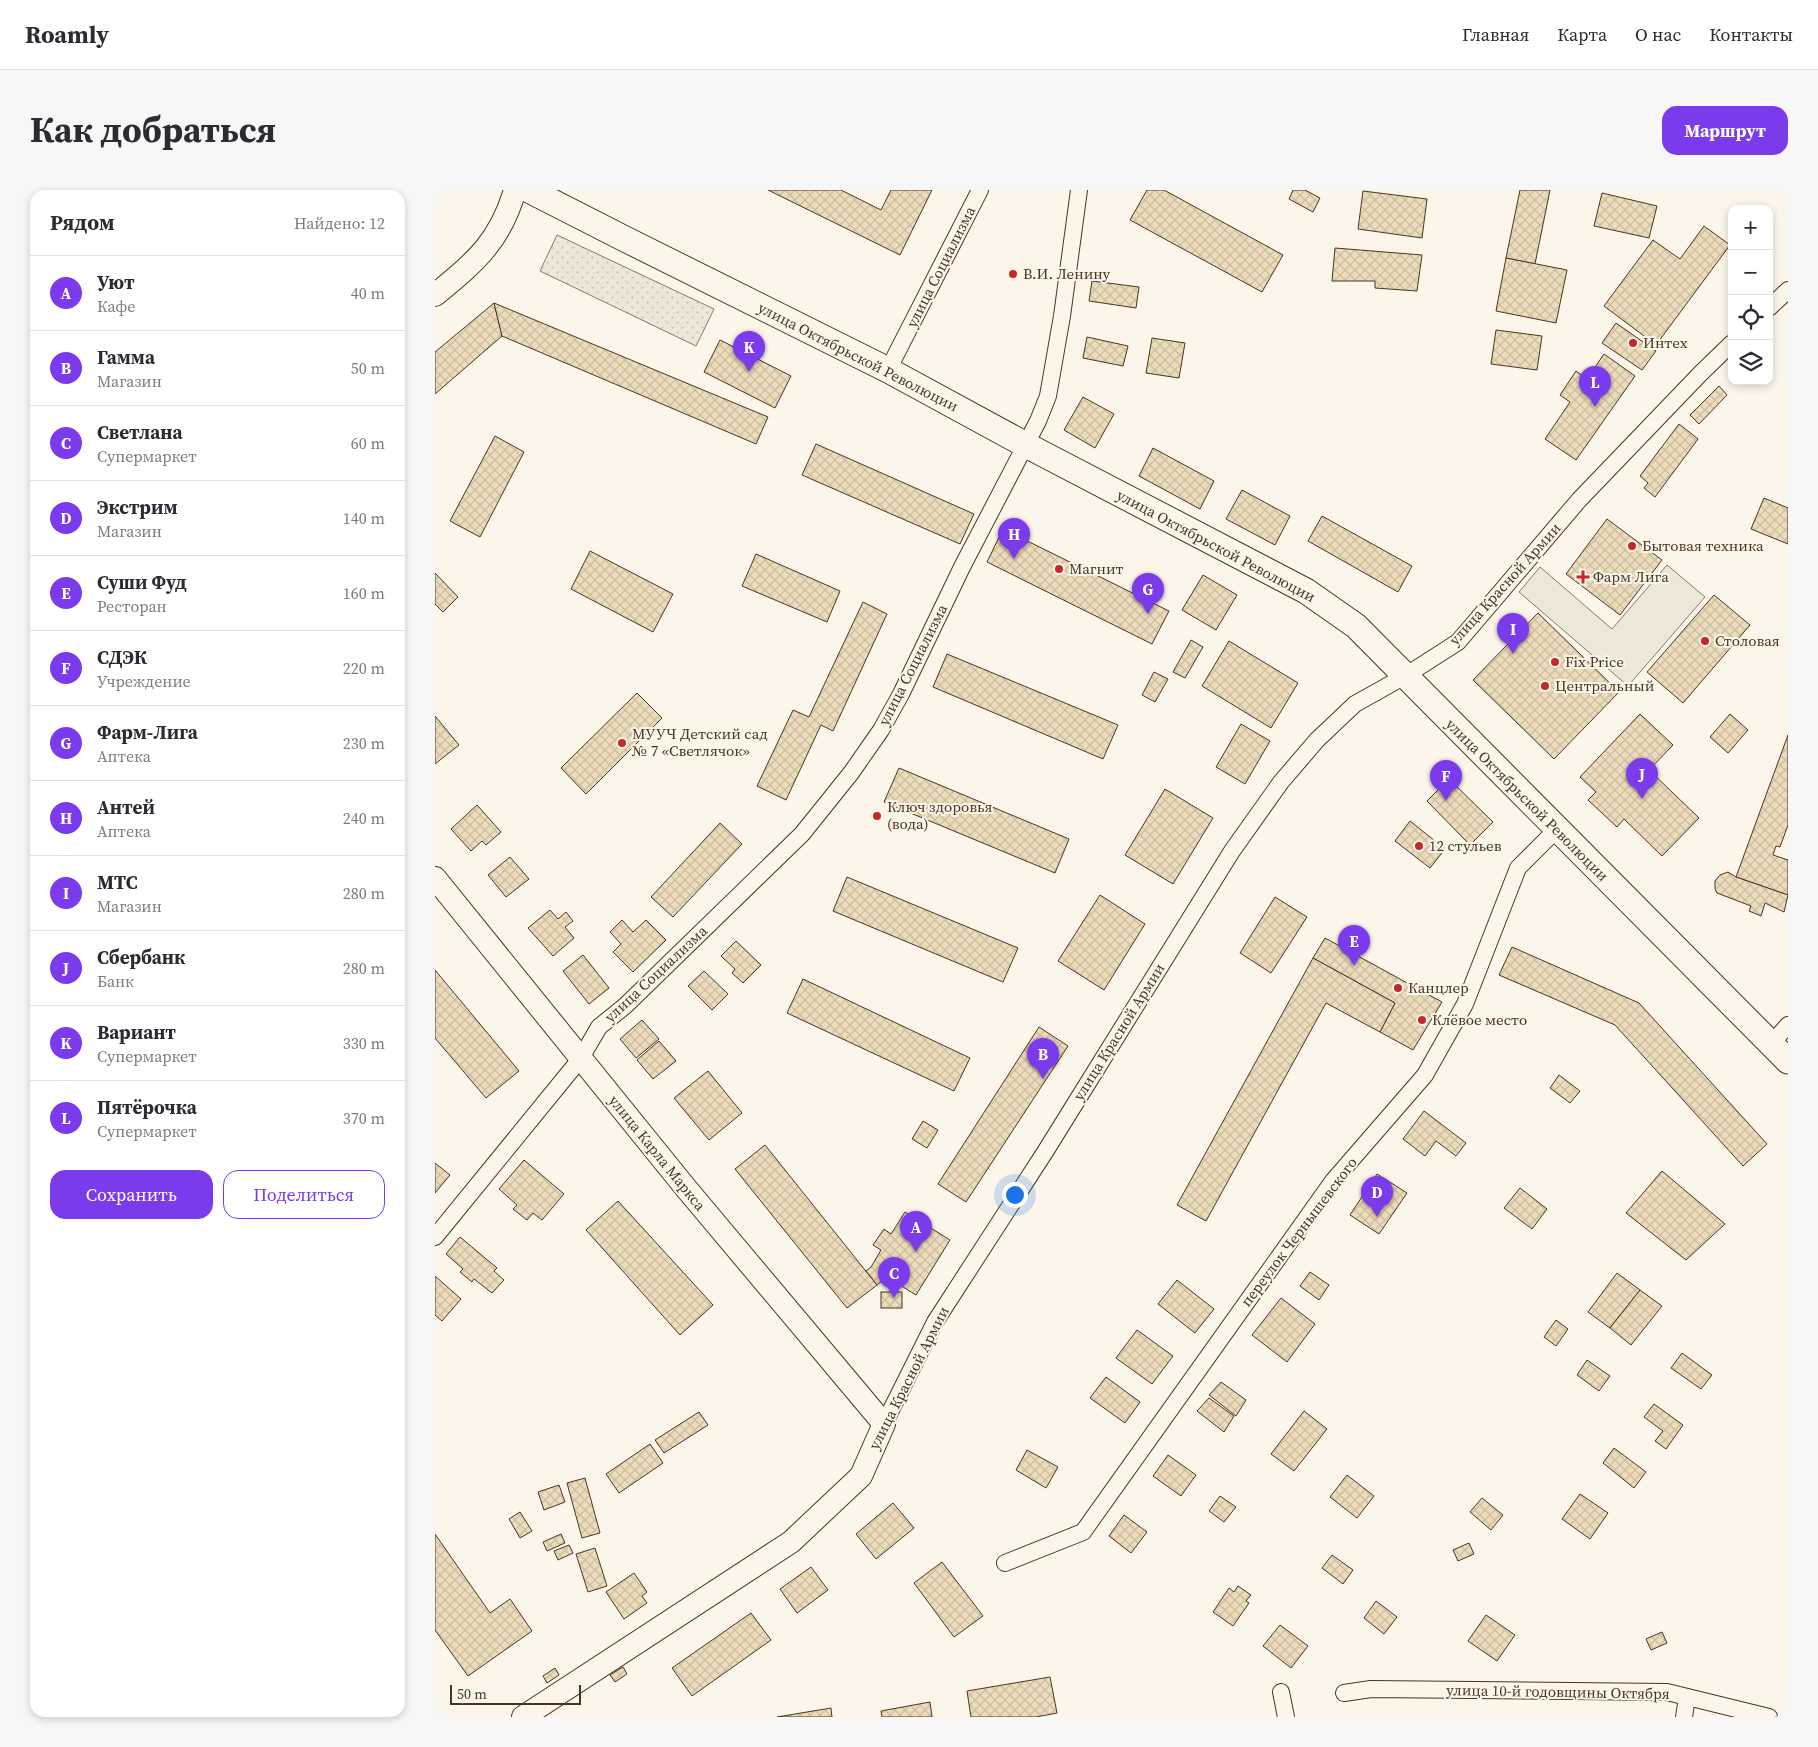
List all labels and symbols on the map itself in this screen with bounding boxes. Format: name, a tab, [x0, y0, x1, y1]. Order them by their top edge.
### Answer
street label: улица Социализма	[901, 202, 980, 331]
place label: В.И. Ленину	[1023, 263, 1111, 284]
marker: В.И. Ленину	[1007, 268, 1019, 280]
street label: улица Октябрьской Революции	[754, 297, 962, 417]
pin: K	[733, 331, 765, 372]
place label: Интех	[1643, 332, 1688, 353]
marker: Интех	[1627, 337, 1639, 349]
pin: L	[1579, 366, 1611, 407]
street label: улица Октябрьской Революции	[1113, 484, 1320, 607]
pin: H	[998, 518, 1030, 559]
street label: улица Красной Армии	[1444, 518, 1566, 649]
place label: Бытовая техника	[1642, 535, 1764, 556]
marker: Бытовая техника	[1626, 540, 1638, 552]
place label: Магнит	[1069, 558, 1124, 579]
marker: Магнит	[1053, 563, 1065, 575]
place label: Фарм Лига	[1593, 566, 1669, 587]
marker: Фарм Лига	[1577, 571, 1589, 583]
pin: G	[1132, 573, 1164, 614]
street label: улица Социализма	[873, 600, 952, 729]
pin: I	[1497, 613, 1529, 654]
place label: Столовая	[1715, 630, 1780, 651]
marker: Столовая	[1699, 635, 1711, 647]
place label: Fix Price	[1565, 651, 1624, 672]
marker: Fix Price	[1549, 656, 1561, 668]
place label: Центральный	[1555, 675, 1655, 696]
marker: Центральный	[1539, 680, 1551, 692]
street label: улица Октябрьской Революции	[1441, 714, 1614, 886]
place label: МУУЧ Детский сад № 7 «Светлячок»	[631, 723, 768, 761]
marker: МУУЧ Детский сад № 7 «Светлячок»	[616, 737, 628, 749]
pin: J	[1626, 758, 1658, 799]
pin: F	[1430, 760, 1462, 801]
place label: Ключ здоровья (вода)	[887, 796, 992, 834]
marker: Ключ здоровья (вода)	[871, 810, 883, 822]
place label: 12 стульев	[1429, 835, 1502, 856]
marker: 12 стульев	[1413, 840, 1425, 852]
street label: улица Социализма	[600, 920, 712, 1027]
pin: E	[1338, 925, 1370, 966]
street label: улица Красной Армии	[1068, 959, 1170, 1104]
place label: Канцлер	[1408, 977, 1469, 998]
marker: Канцлер	[1392, 982, 1404, 994]
place label: Клёвое место	[1432, 1009, 1527, 1030]
marker: Клёвое место	[1416, 1014, 1428, 1026]
pin: B	[1027, 1038, 1059, 1079]
street label: улица Карла Маркса	[604, 1090, 711, 1215]
street label: переулок Чернышевского	[1235, 1153, 1362, 1311]
pin: D	[1361, 1176, 1393, 1217]
your location	[1002, 1182, 1028, 1208]
pin: A	[900, 1211, 932, 1252]
pin: C	[878, 1257, 910, 1298]
street label: улица Красной Армии	[863, 1302, 954, 1453]
street label: улица 10-й годовщины Октября	[1446, 1679, 1670, 1704]
scale bar	[450, 1682, 581, 1705]

